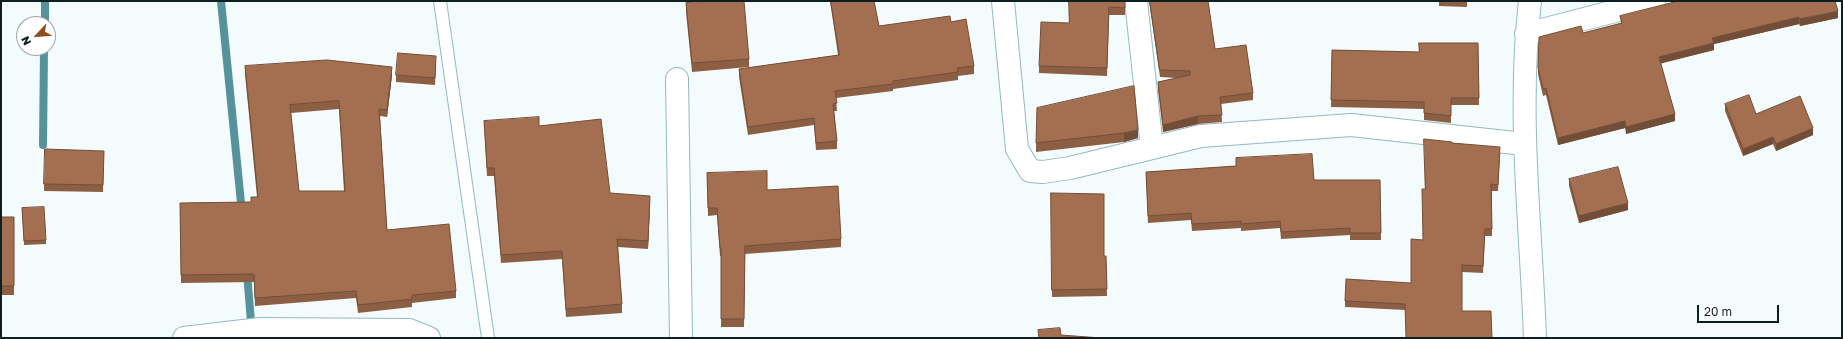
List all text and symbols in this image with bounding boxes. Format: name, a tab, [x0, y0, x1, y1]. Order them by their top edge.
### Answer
north arrow	[16, 16, 56, 56]
text: N	[18, 34, 33, 48]
scale bar	[1699, 297, 1781, 323]
text: 20 m	[1704, 304, 1732, 319]

